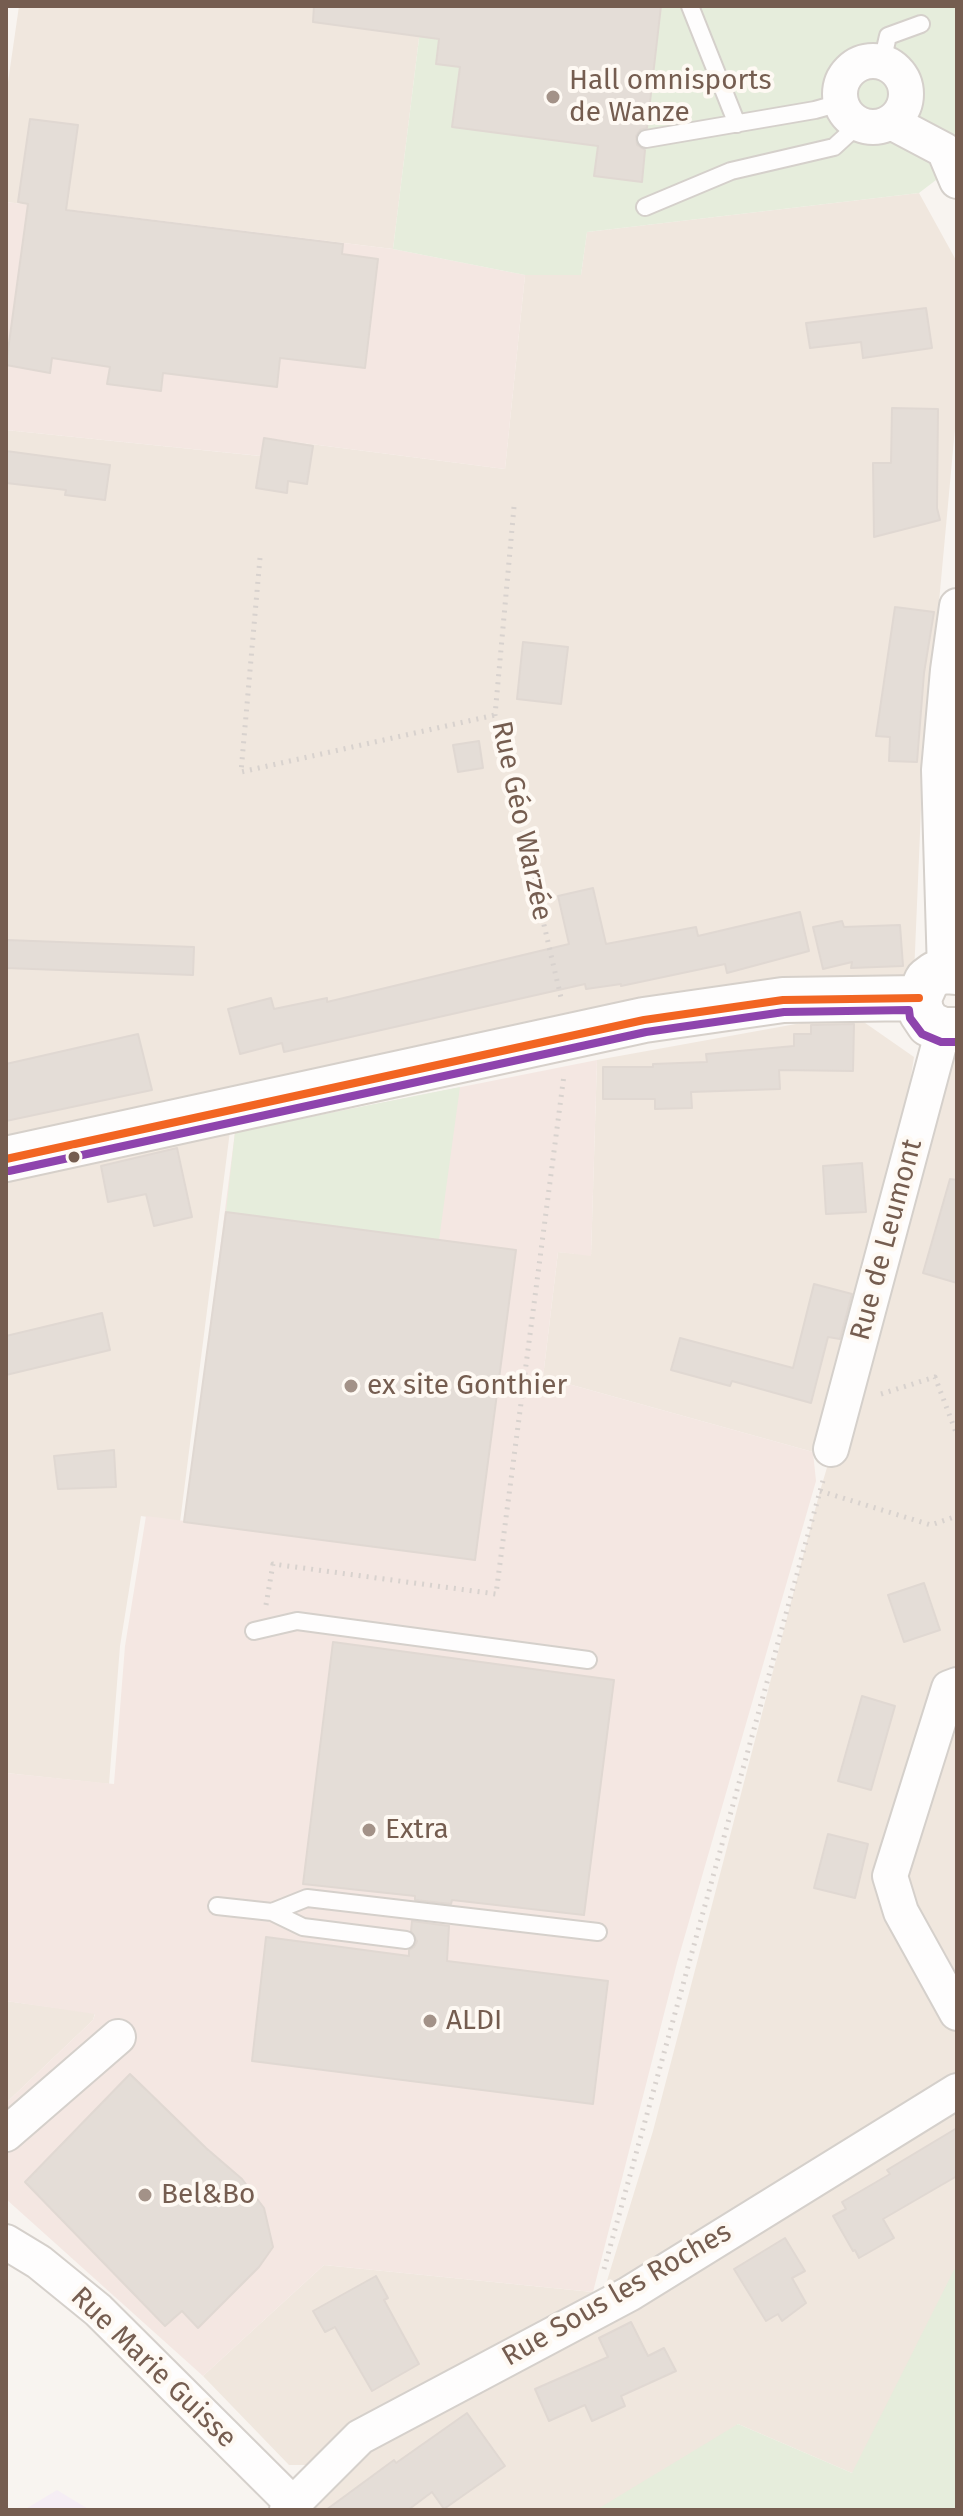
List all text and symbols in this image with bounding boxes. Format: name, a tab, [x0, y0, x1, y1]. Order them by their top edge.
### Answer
place label: Hall omnisports de Wanze	[569, 64, 772, 130]
marker: Hall omnisports de Wanze	[544, 88, 562, 106]
street label: Rue Géo Warzée	[483, 718, 559, 924]
street label: Rue de Leumont	[844, 1136, 930, 1344]
unlabelled marker	[66, 1149, 82, 1165]
place label: ex site Gonthier	[367, 1369, 567, 1403]
marker: ex site Gonthier	[342, 1377, 360, 1395]
place label: Extra	[385, 1813, 449, 1847]
marker: Extra	[360, 1821, 378, 1839]
place label: ALDI	[446, 2004, 502, 2038]
marker: ALDI	[421, 2012, 439, 2030]
place label: Bel&Bo	[161, 2178, 255, 2212]
marker: Bel&Bo	[136, 2186, 154, 2204]
street label: Rue Sous les Roches	[496, 2216, 738, 2374]
street label: Rue Marie Guisse	[63, 2280, 243, 2456]

